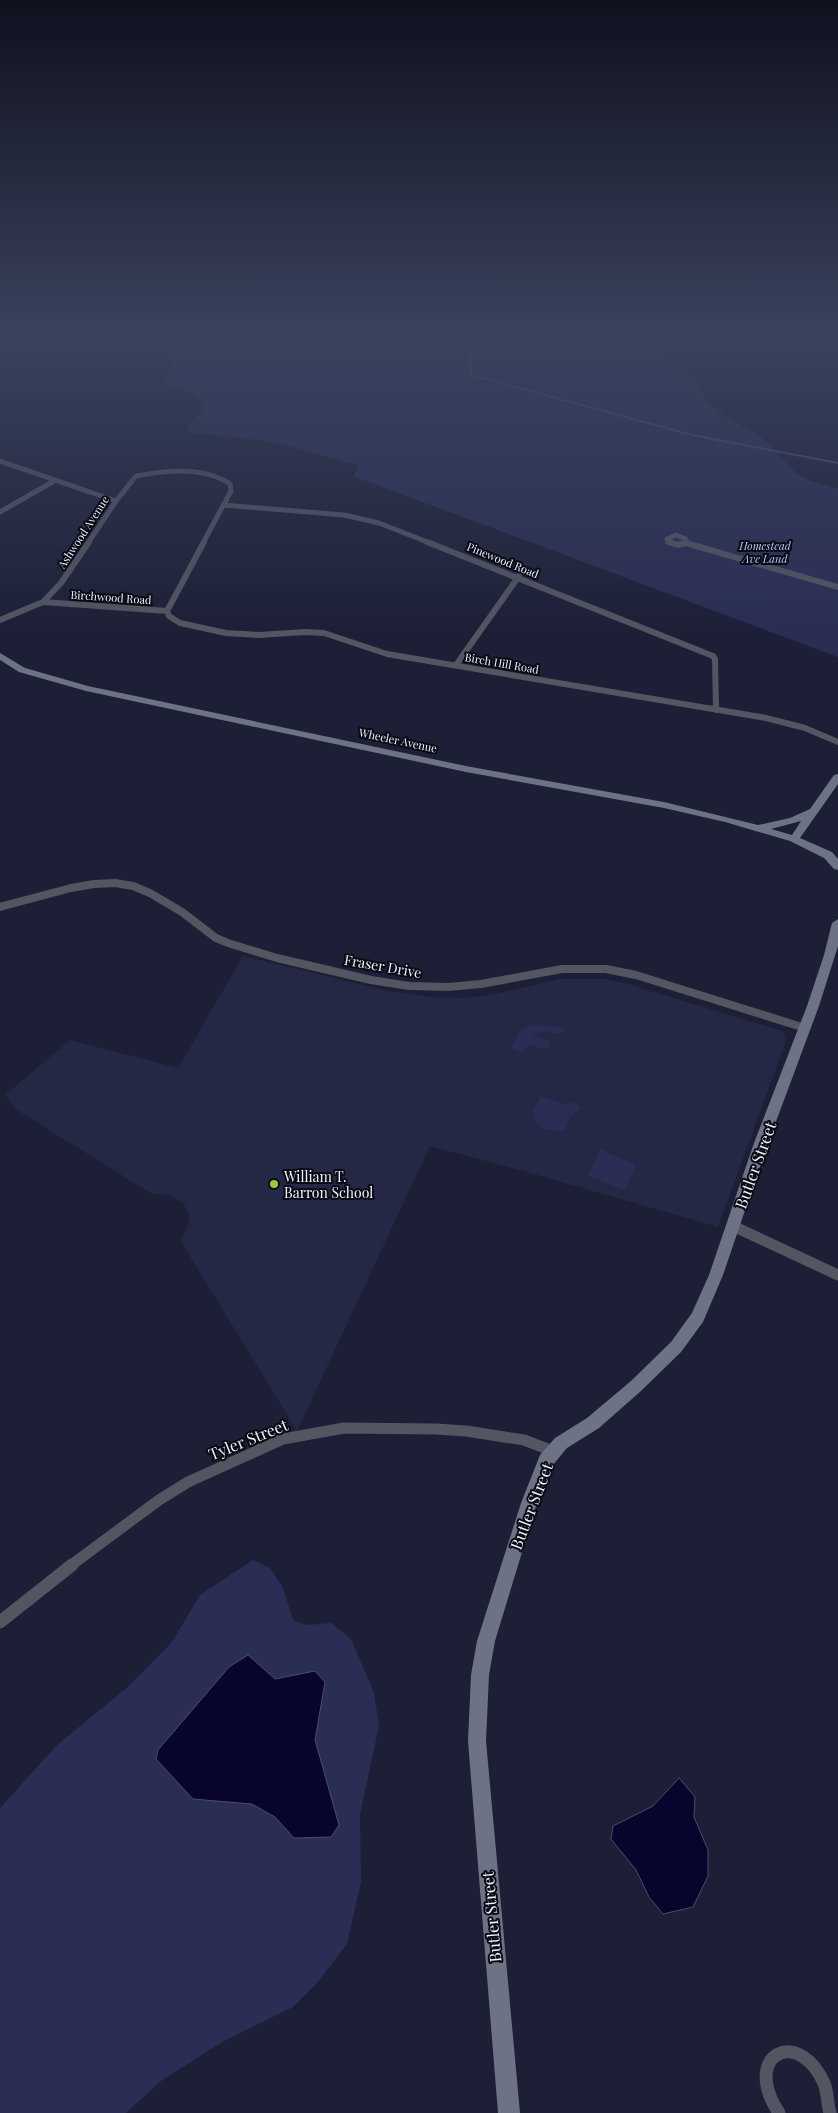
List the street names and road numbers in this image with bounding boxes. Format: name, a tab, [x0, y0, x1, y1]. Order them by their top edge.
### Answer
street label: Ashwood Avenue	[53, 492, 112, 572]
street label: Pinewood Road	[465, 539, 542, 581]
street label: Birchwood Road	[70, 587, 153, 607]
street label: Birch Hill Road	[464, 649, 541, 677]
street label: Wheeler Avenue	[357, 724, 439, 756]
street label: Fraser Drive	[343, 950, 423, 982]
street label: Butler Street	[730, 1118, 781, 1211]
street label: Tyler Street	[205, 1413, 291, 1464]
street label: Butler Street	[505, 1459, 557, 1552]
street label: Butler Street	[477, 1870, 505, 1963]

